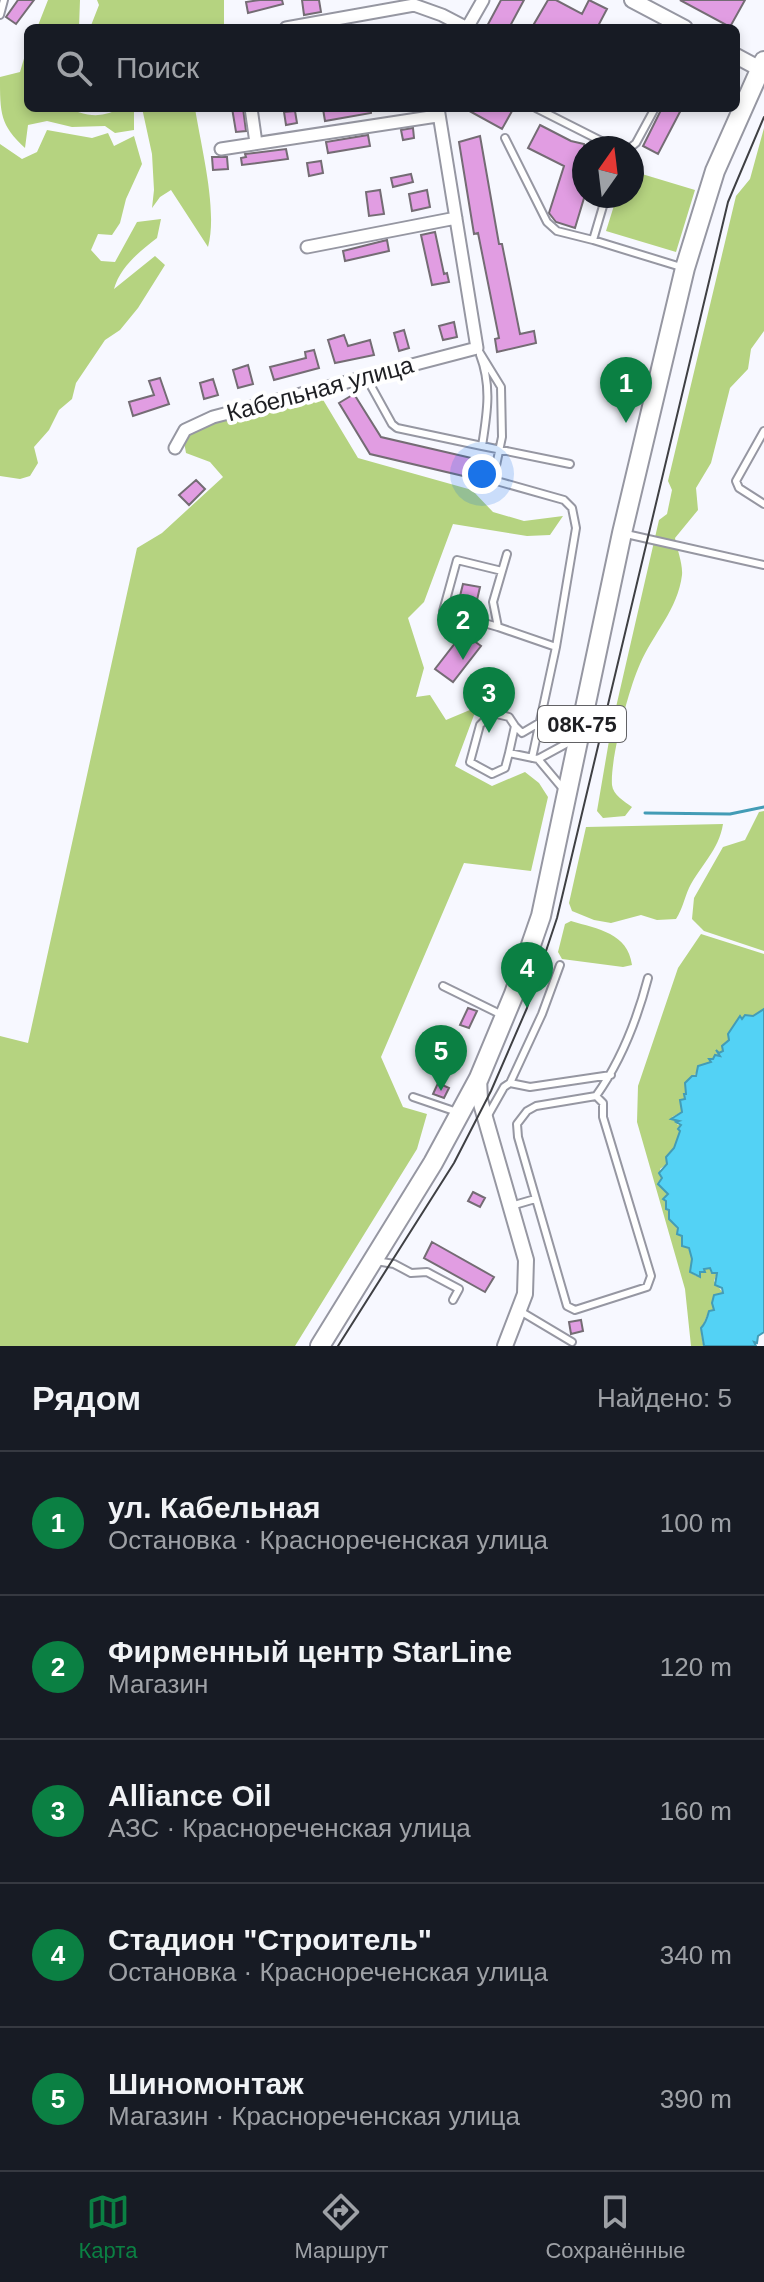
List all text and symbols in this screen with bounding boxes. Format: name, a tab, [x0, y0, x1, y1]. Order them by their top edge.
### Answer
search box	[24, 24, 740, 112]
icon: search	[52, 46, 96, 90]
text: Поиск	[116, 51, 199, 84]
north arrow	[572, 136, 644, 208]
street label: Кабельная улица	[224, 350, 417, 426]
pin: 1	[600, 357, 652, 423]
your location	[462, 454, 502, 494]
pin: 2	[437, 594, 489, 660]
pin: 3	[463, 667, 515, 733]
road number: 08К-75	[538, 706, 626, 742]
pin: 4	[501, 942, 553, 1008]
pin: 5	[415, 1025, 467, 1091]
text: Рядом	[32, 1379, 141, 1417]
text: Найдено: 5	[597, 1383, 732, 1413]
text: ул. Кабельная	[108, 1491, 320, 1524]
text: 1	[51, 1508, 65, 1538]
text: 100 m	[660, 1508, 732, 1538]
text: Остановка · Краснореченская улица	[108, 1525, 548, 1555]
text: Фирменный центр StarLine	[108, 1635, 512, 1668]
text: 2	[51, 1652, 65, 1682]
text: 120 m	[660, 1652, 732, 1682]
text: Магазин	[108, 1669, 208, 1699]
text: Alliance Oil	[108, 1779, 271, 1812]
text: 3	[51, 1796, 65, 1826]
text: 160 m	[660, 1796, 732, 1826]
text: АЗС · Краснореченская улица	[108, 1813, 471, 1843]
text: Стадион "Строитель"	[108, 1923, 432, 1956]
text: 4	[51, 1940, 65, 1970]
text: 340 m	[660, 1940, 732, 1970]
text: Остановка · Краснореченская улица	[108, 1957, 548, 1987]
text: Шиномонтаж	[108, 2067, 304, 2100]
text: 5	[51, 2084, 65, 2114]
text: 390 m	[660, 2084, 732, 2114]
text: Магазин · Краснореченская улица	[108, 2101, 520, 2131]
tab: Карта	[79, 2190, 137, 2264]
tab: Маршрут	[295, 2190, 388, 2264]
tab: Сохранённые	[545, 2190, 685, 2264]

